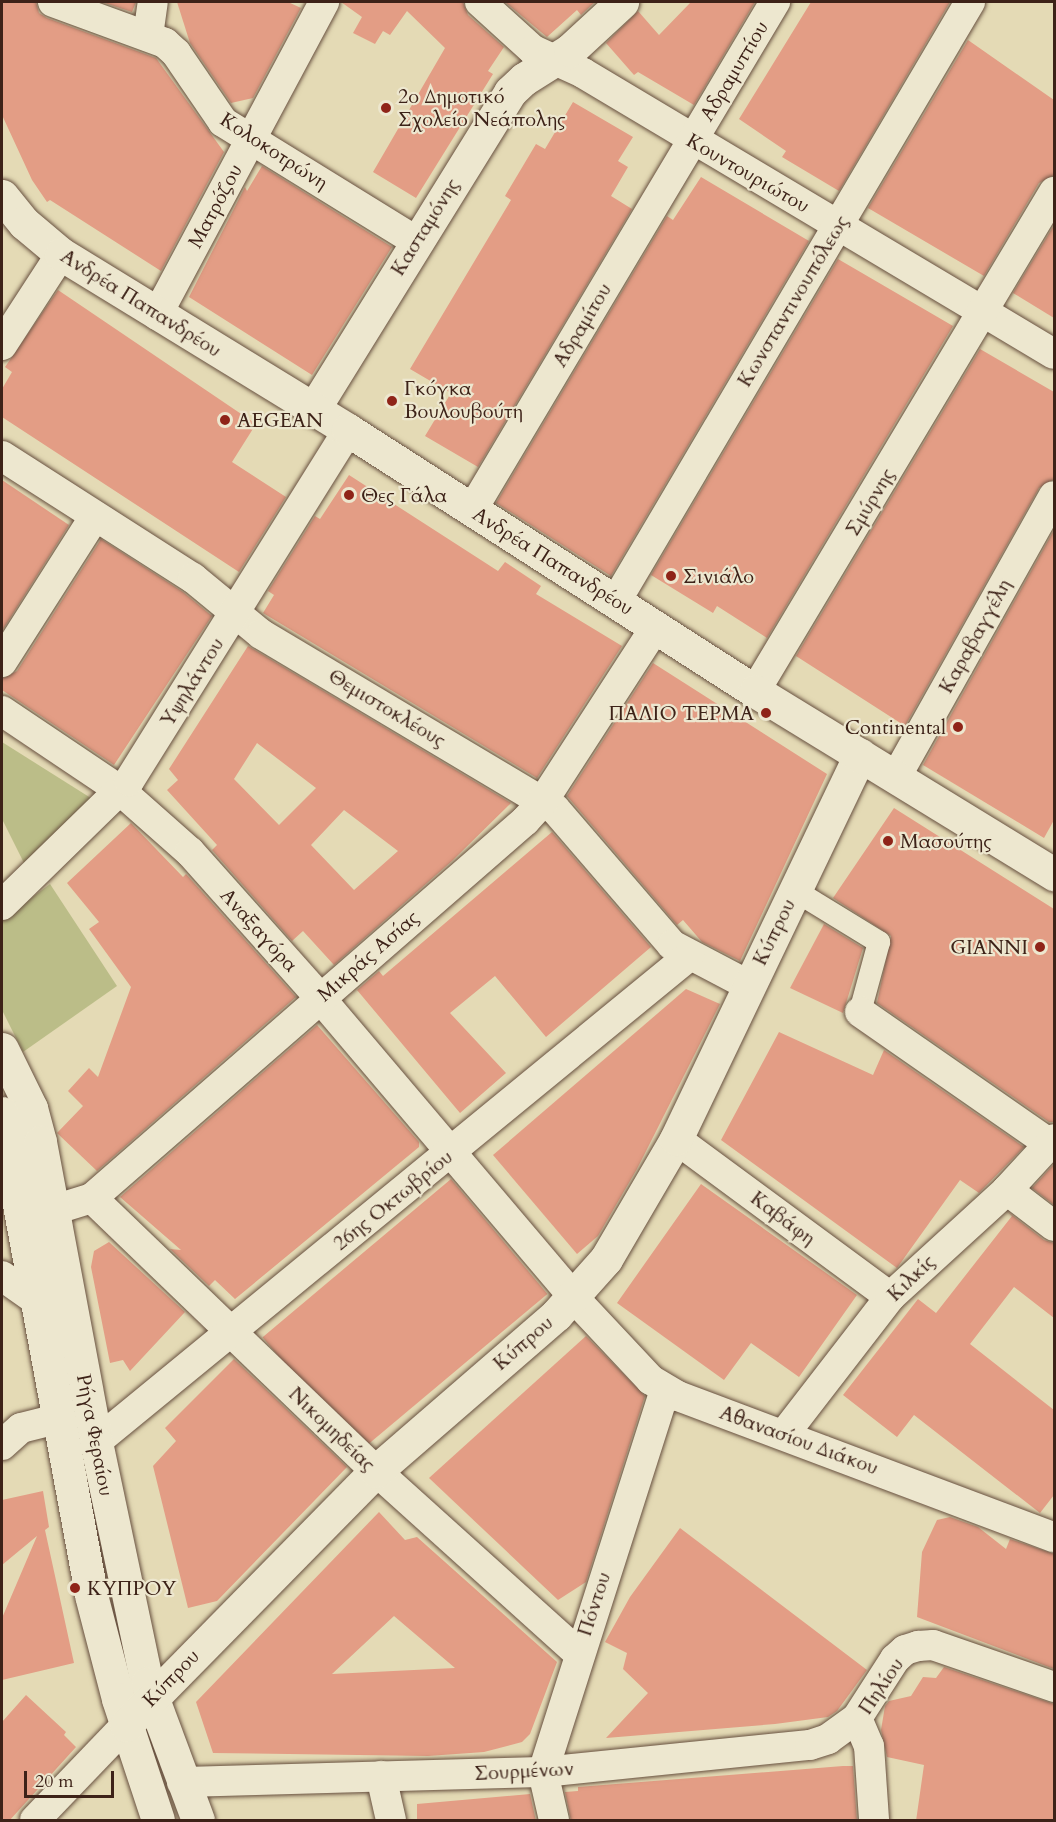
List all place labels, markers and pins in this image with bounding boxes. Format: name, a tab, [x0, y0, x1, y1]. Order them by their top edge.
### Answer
place label: 2ο Δημοτικό Σχολείο Νεάπολης	[398, 84, 566, 131]
marker: 2ο Δημοτικό Σχολείο Νεάπολης	[379, 101, 393, 115]
place label: Γκόγκα Βουλουβούτη	[404, 377, 523, 424]
marker: Γκόγκα Βουλουβούτη	[385, 394, 399, 408]
place label: AEGEAN	[237, 408, 323, 432]
marker: AEGEAN	[218, 413, 232, 427]
place label: Θες Γάλα	[361, 483, 447, 507]
marker: Θες Γάλα	[342, 488, 356, 502]
place label: Σινιάλο	[683, 564, 754, 588]
marker: Σινιάλο	[664, 569, 678, 583]
place label: ΠΑΛΙΟ ΤΕΡΜΑ	[609, 701, 754, 725]
marker: ΠΑΛΙΟ ΤΕΡΜΑ	[759, 706, 773, 720]
place label: Continental	[845, 715, 946, 739]
marker: Continental	[951, 720, 965, 734]
place label: Μασούτης	[900, 829, 992, 853]
marker: Μασούτης	[881, 834, 895, 848]
place label: GIANNI	[950, 935, 1028, 959]
marker: GIANNI	[1033, 940, 1047, 954]
place label: ΚΥΠΡΟΥ	[87, 1576, 176, 1600]
marker: ΚΥΠΡΟΥ	[68, 1581, 82, 1595]

